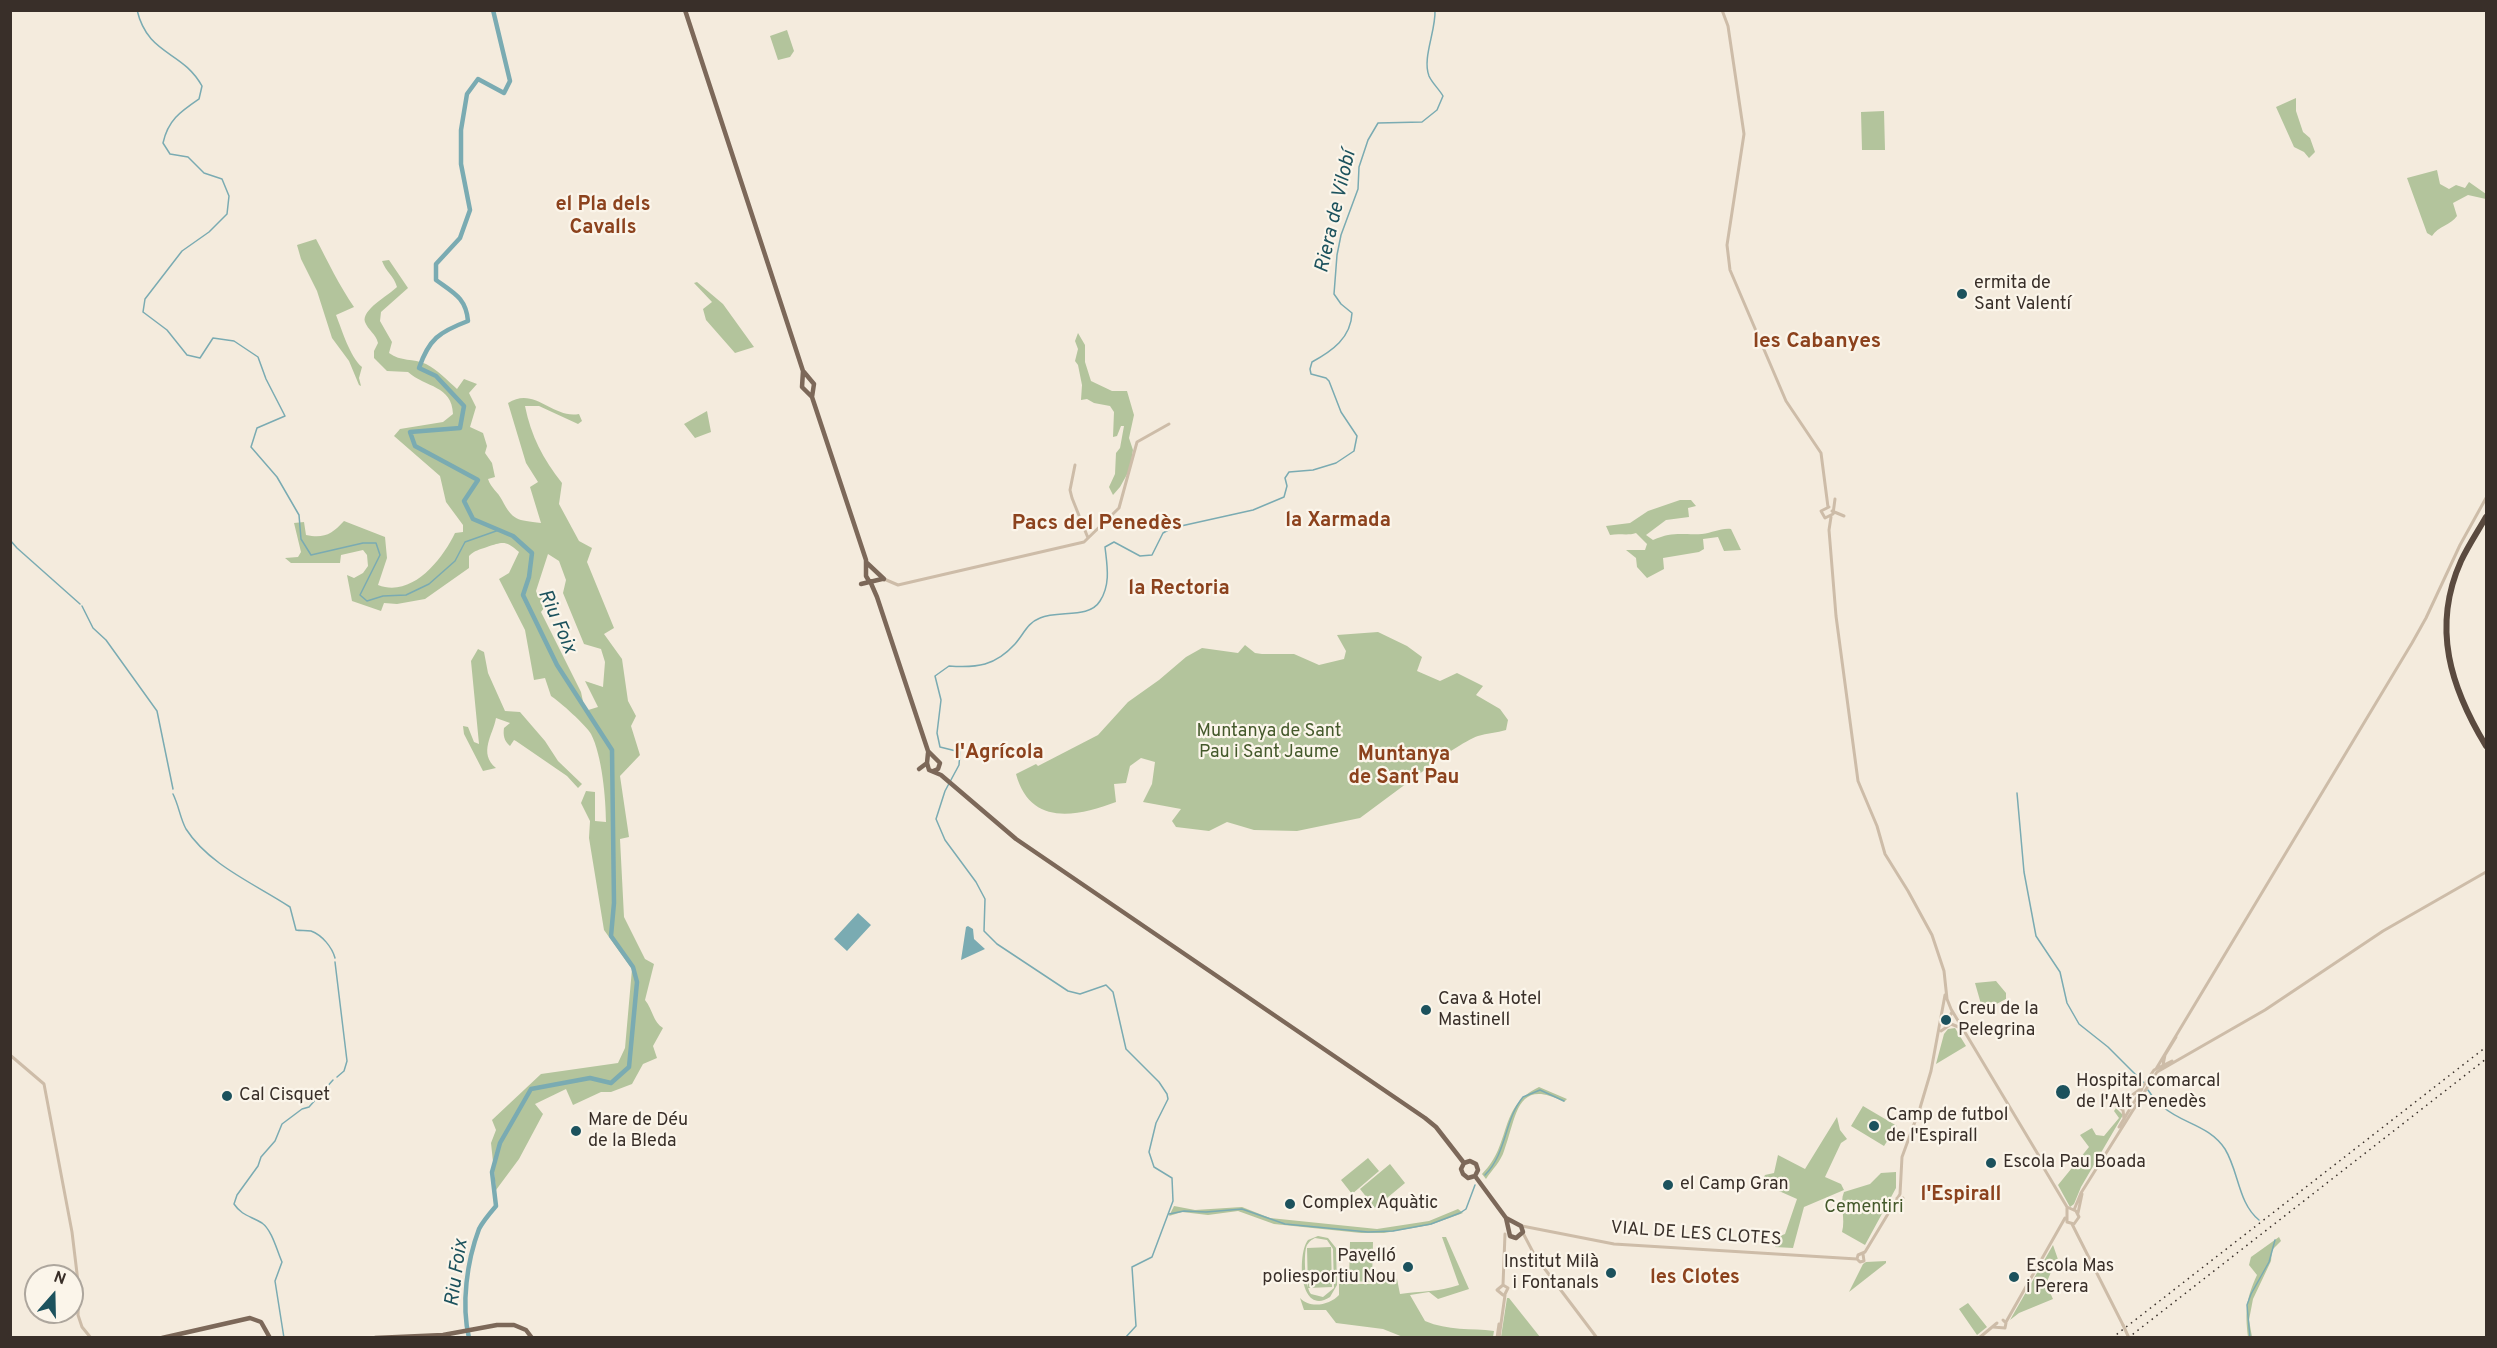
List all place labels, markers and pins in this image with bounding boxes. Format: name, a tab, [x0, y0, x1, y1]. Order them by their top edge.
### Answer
place label: ermita de Sant Valentí	[1974, 273, 2071, 316]
marker: ermita de Sant Valentí	[1955, 287, 1969, 301]
place label: Cava & Hotel Mastinell	[1438, 989, 1542, 1032]
place label: Creu de la Pelegrina	[1958, 999, 2038, 1042]
marker: Cava & Hotel Mastinell	[1419, 1003, 1433, 1017]
marker: Creu de la Pelegrina	[1939, 1013, 1953, 1027]
place label: Hospital comarcal de l'Alt Penedès	[2076, 1071, 2220, 1114]
marker: Hospital comarcal de l'Alt Penedès	[2054, 1083, 2072, 1101]
place label: Cal Cisquet	[239, 1085, 330, 1107]
marker: Cal Cisquet	[220, 1089, 234, 1103]
place label: Camp de futbol de l'Espirall	[1886, 1105, 2009, 1148]
place label: Mare de Déu de la Bleda	[588, 1110, 688, 1152]
marker: Camp de futbol de l'Espirall	[1867, 1119, 1881, 1133]
marker: Mare de Déu de la Bleda	[569, 1124, 583, 1138]
place label: Escola Pau Boada	[2003, 1152, 2146, 1174]
marker: Escola Pau Boada	[1984, 1156, 1998, 1170]
place label: el Camp Gran	[1680, 1174, 1789, 1196]
marker: el Camp Gran	[1661, 1178, 1675, 1192]
place label: Complex Aquàtic	[1302, 1193, 1438, 1215]
marker: Complex Aquàtic	[1283, 1197, 1297, 1211]
place label: Pavelló poliesportiu Nou	[1262, 1246, 1396, 1288]
place label: Institut Milà i Fontanals	[1504, 1252, 1599, 1294]
place label: Escola Mas i Perera	[2026, 1256, 2114, 1298]
marker: Pavelló poliesportiu Nou	[1401, 1260, 1415, 1274]
marker: Institut Milà i Fontanals	[1604, 1266, 1618, 1280]
marker: Escola Mas i Perera	[2007, 1270, 2021, 1284]

